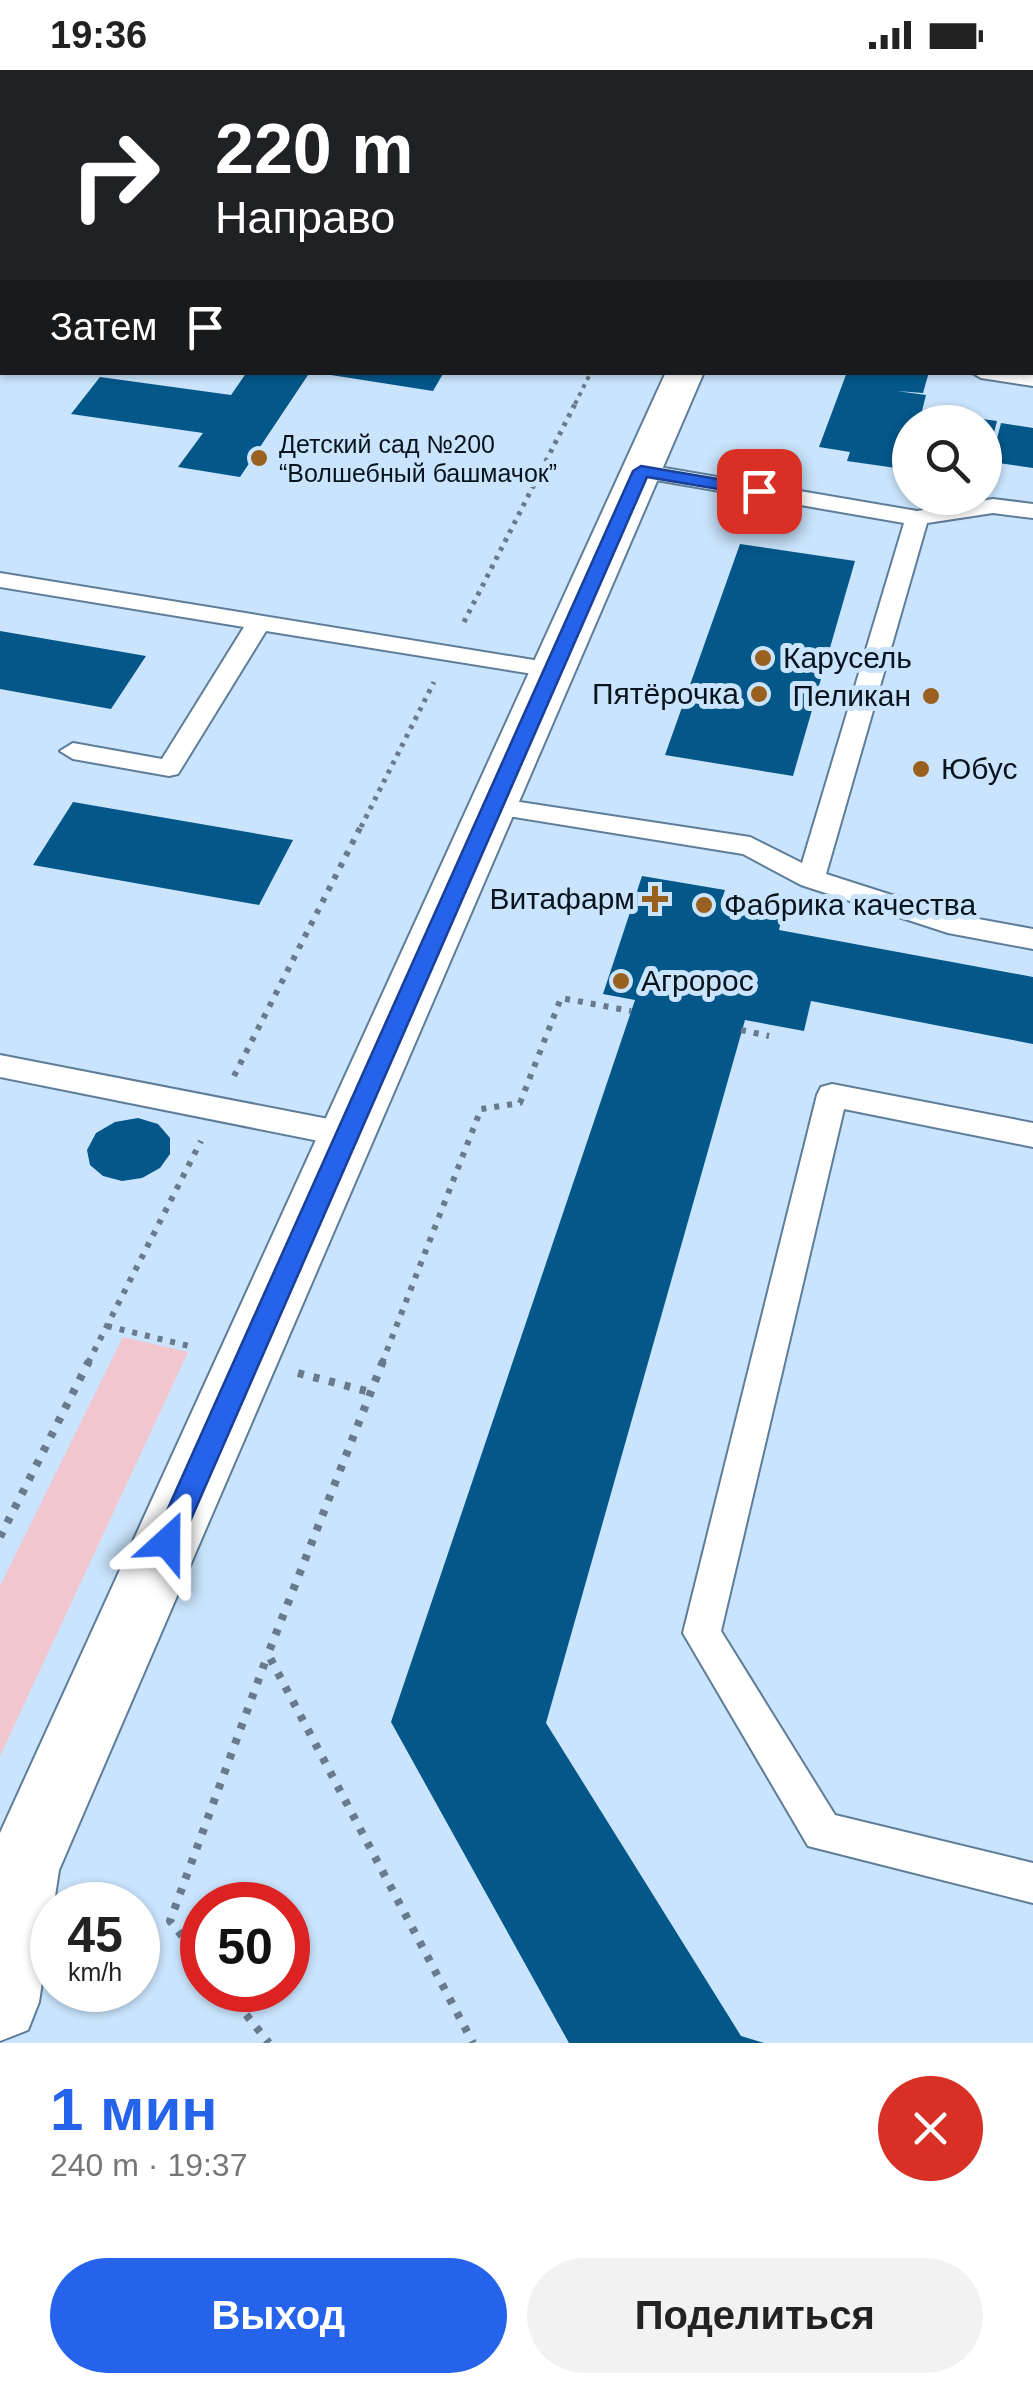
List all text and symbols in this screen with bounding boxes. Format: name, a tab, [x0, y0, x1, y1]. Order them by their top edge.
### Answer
text: 19:36	[50, 14, 147, 56]
icon: right	[50, 110, 180, 240]
text: 220 m	[215, 110, 413, 188]
text: Направо	[215, 192, 395, 243]
icon: arrive	[178, 300, 233, 355]
text: Затем	[50, 306, 158, 348]
map controls	[892, 405, 1002, 515]
button: search	[892, 405, 1002, 515]
place label: Детский сад №200 “Волшебный башмачок”	[279, 430, 557, 487]
marker: Детский сад №200 “Волшебный башмачок”	[248, 447, 270, 469]
pin	[717, 449, 802, 534]
icon: arrive	[732, 464, 787, 519]
place label: Карусель	[783, 641, 912, 674]
marker: Карусель	[752, 647, 774, 669]
place label: Пятёрочка	[592, 677, 739, 710]
place label: Пеликан	[792, 679, 911, 712]
marker: Пятёрочка	[748, 683, 770, 705]
marker: Пеликан	[920, 685, 942, 707]
place label: Юбус	[941, 752, 1018, 785]
marker: Юбус	[910, 758, 932, 780]
place label: Витафарм	[489, 882, 635, 915]
marker: Витафарм	[644, 888, 666, 910]
place label: Фабрика качества	[724, 888, 976, 921]
marker: Фабрика качества	[693, 894, 715, 916]
place label: Агророс	[641, 964, 754, 997]
marker: Агророс	[610, 970, 632, 992]
position arrow	[115, 1490, 219, 1594]
speed limit sign: 50	[180, 1882, 310, 2012]
text: 45	[67, 1907, 123, 1963]
text: km/h	[68, 1958, 122, 1986]
text: 1 мин	[50, 2076, 218, 2143]
button: close	[878, 2076, 983, 2181]
text: 240 m · 19:37	[50, 2147, 247, 2183]
button: Выход	[50, 2258, 507, 2373]
button: Поделиться	[527, 2258, 983, 2373]

